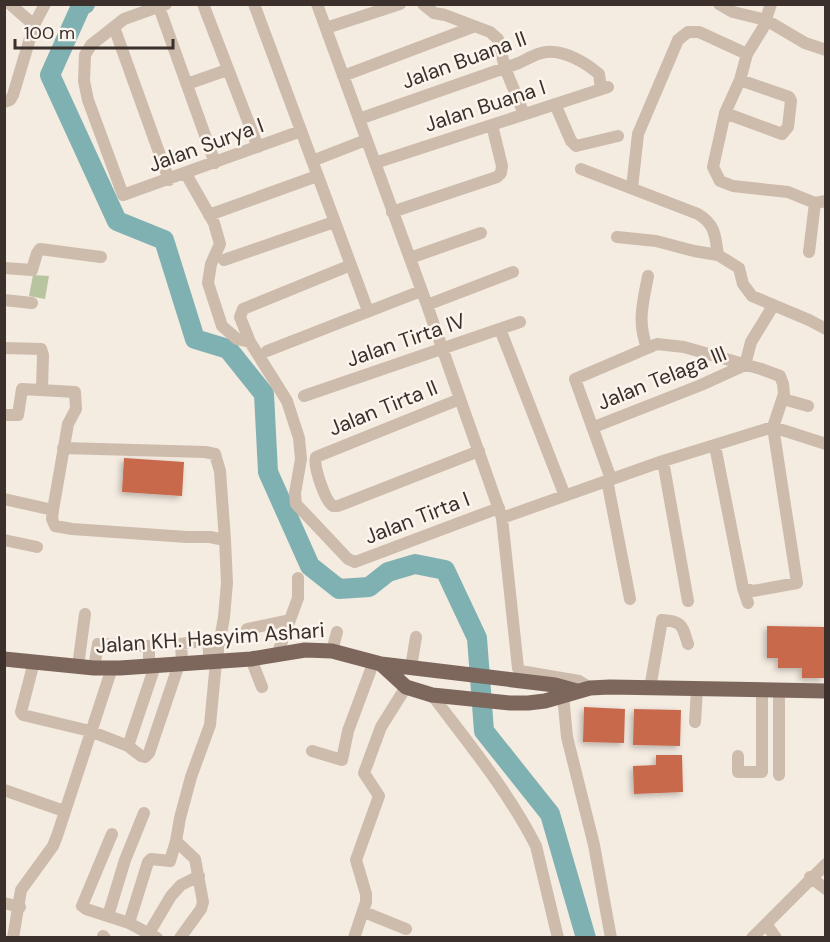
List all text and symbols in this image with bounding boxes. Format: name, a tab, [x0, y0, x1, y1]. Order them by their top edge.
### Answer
scale bar	[15, 12, 172, 50]
text: 100 m	[24, 21, 75, 45]
street label: Jalan Buana II	[398, 24, 530, 96]
street label: Jalan Buana I	[421, 73, 549, 139]
street label: Jalan Surya I	[145, 111, 267, 179]
street label: Jalan Tirta IV	[343, 306, 469, 374]
street label: Jalan Telaga III	[593, 339, 731, 417]
street label: Jalan Tirta II	[324, 373, 442, 443]
street label: Jalan Tirta I	[360, 485, 474, 551]
street label: Jalan KH. Hasyim Ashari	[94, 616, 326, 660]

